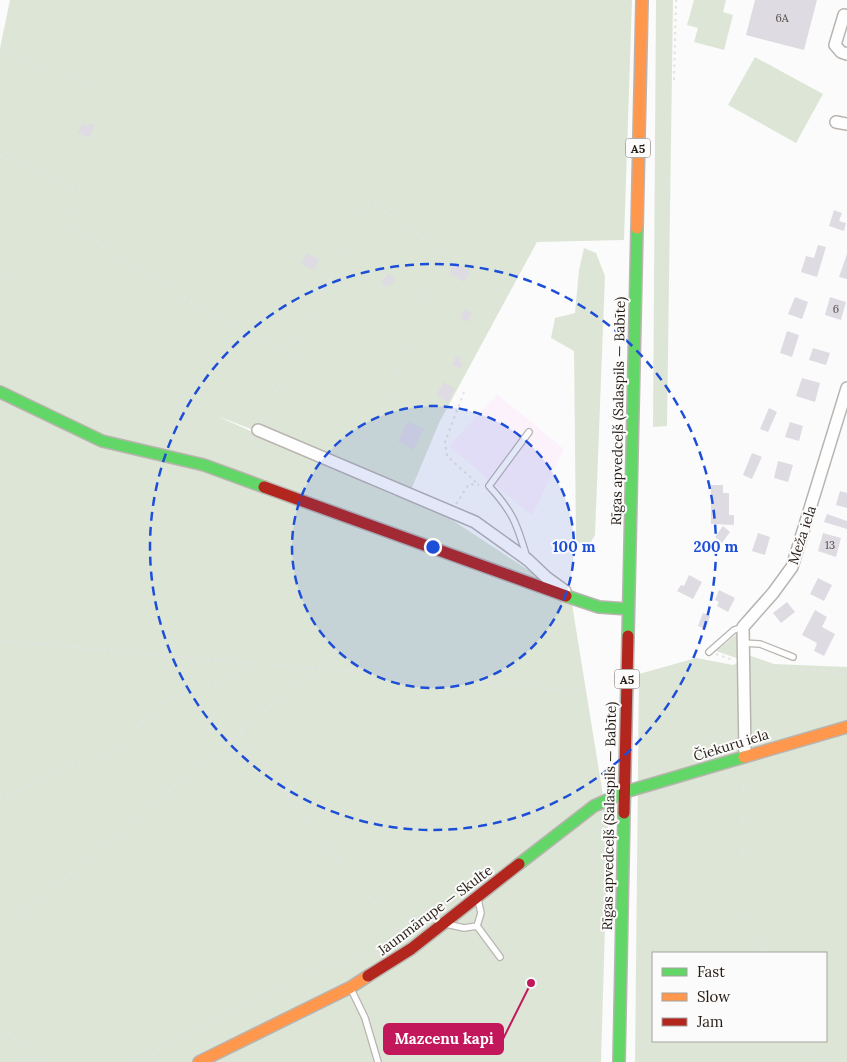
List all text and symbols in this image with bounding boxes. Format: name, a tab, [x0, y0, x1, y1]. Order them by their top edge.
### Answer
house number: 6A	[775, 11, 790, 25]
road number: A5	[626, 138, 650, 158]
street label: Rīgas apvedceļš (Salaspils — Babīte)	[607, 296, 629, 526]
house number: 6	[833, 302, 839, 316]
street label: Meža iela	[784, 503, 820, 567]
text: 100 m	[553, 537, 596, 556]
text: 200 m	[694, 537, 739, 556]
centre of rings	[424, 538, 442, 556]
house number: 13	[825, 538, 835, 552]
road number: A5	[614, 670, 640, 689]
street label: Rīgas apvedceļš (Salaspils — Babīte)	[598, 701, 620, 931]
street label: Čiekuru iela	[691, 725, 771, 765]
street label: Jaunmārupe — Skulte	[373, 861, 496, 960]
legend	[652, 952, 827, 1042]
text: Fast	[697, 962, 725, 981]
text: Slow	[697, 987, 730, 1006]
text: Jam	[696, 1012, 724, 1031]
callout: Mazcenu kapi	[384, 1024, 503, 1054]
text: Mazcenu kapi	[394, 1029, 494, 1048]

